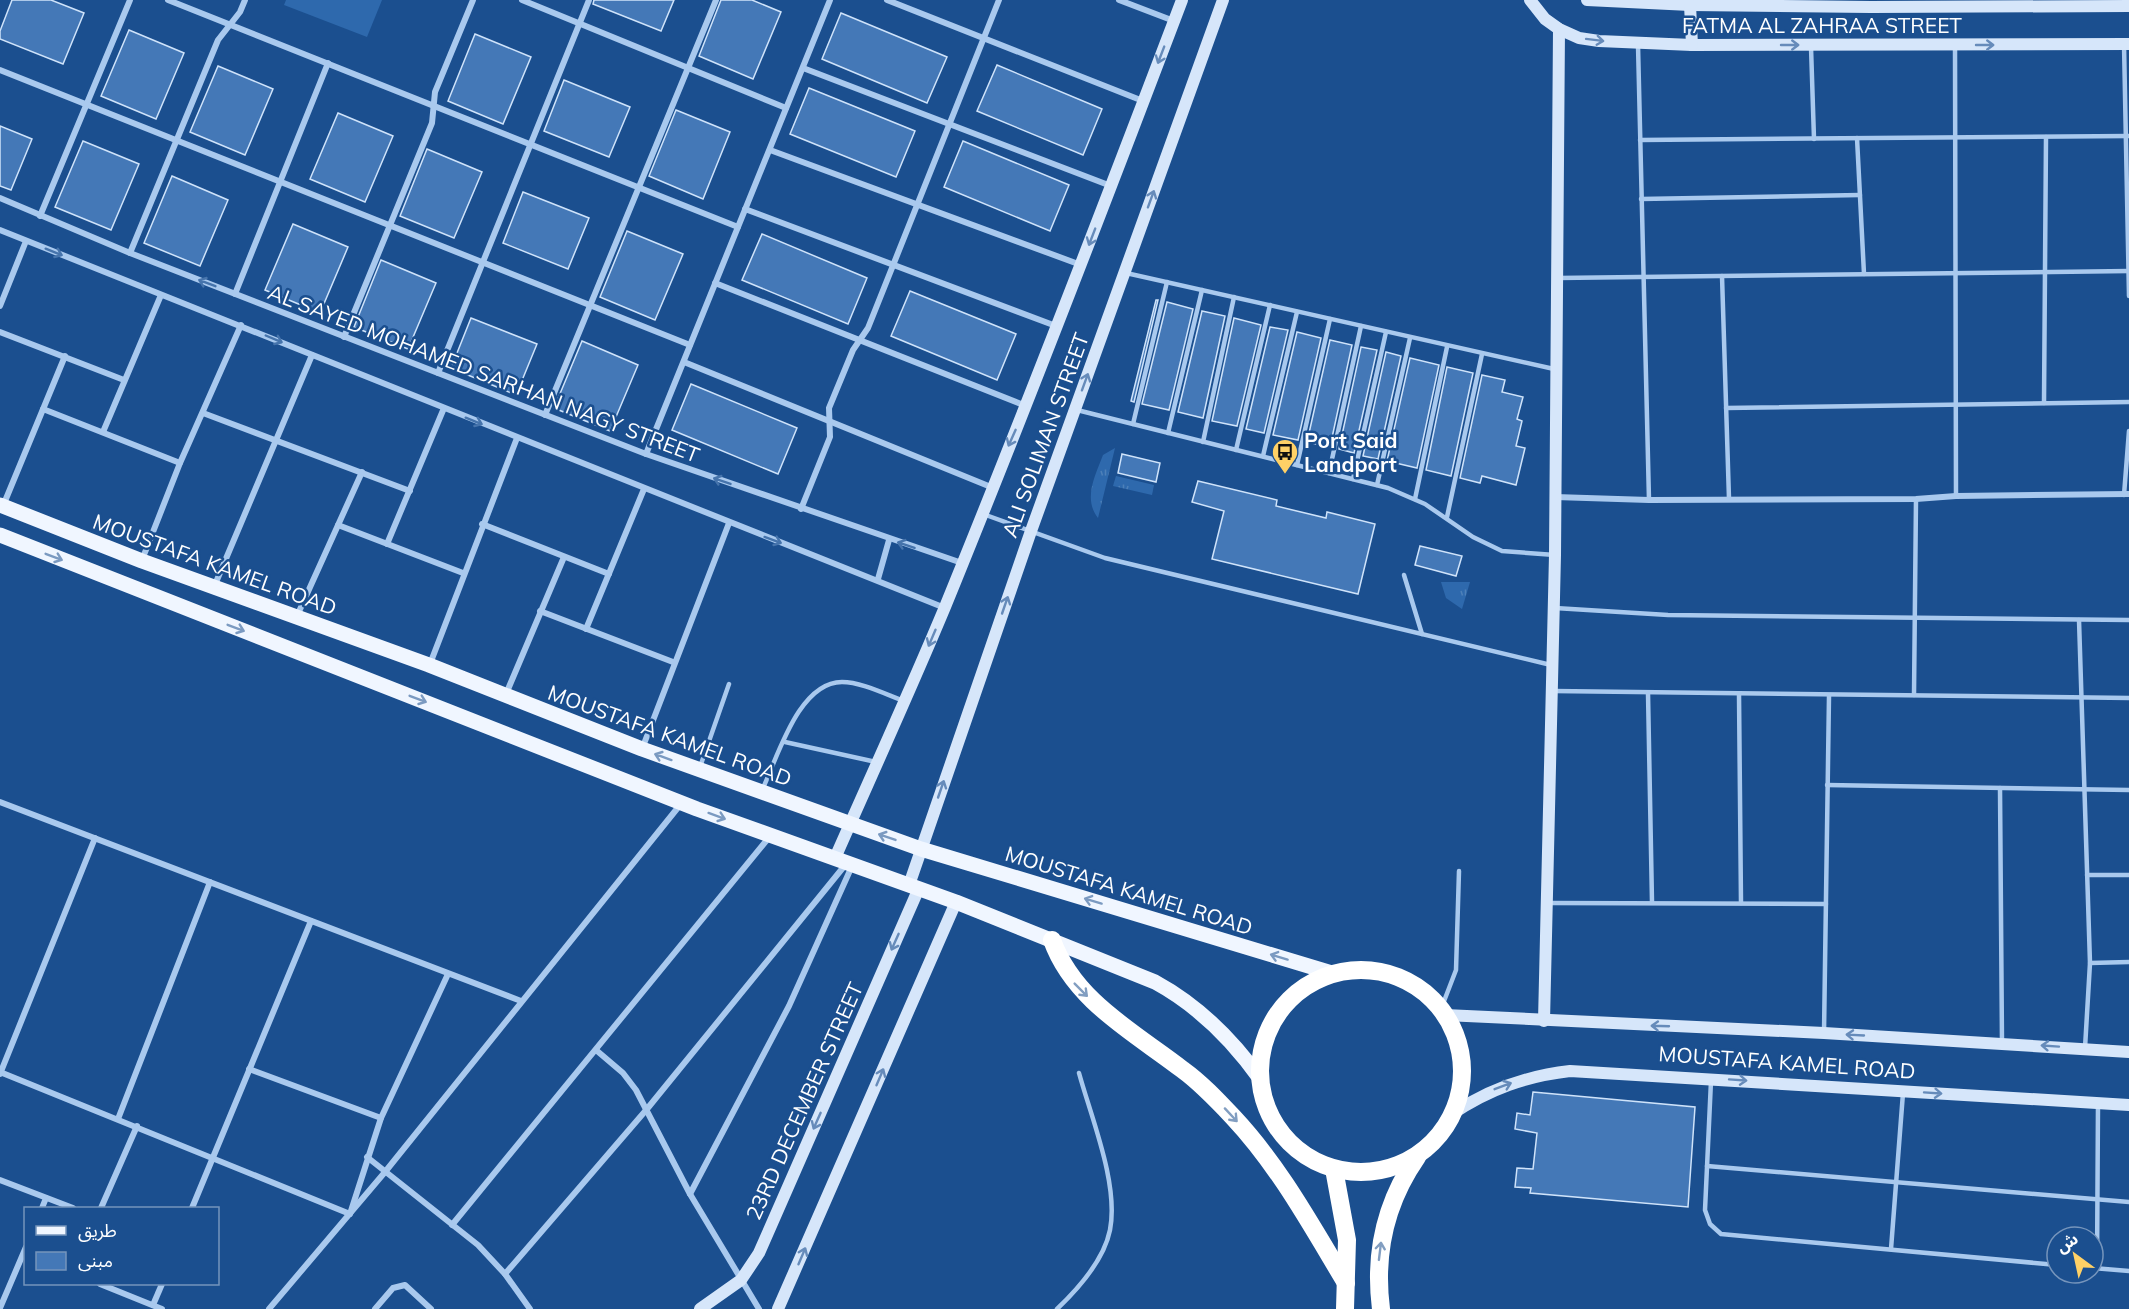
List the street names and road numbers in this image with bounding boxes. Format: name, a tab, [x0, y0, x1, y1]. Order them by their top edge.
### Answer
street label: FATMA AL ZAHRAA STREET	[1682, 12, 1962, 38]
street label: AL SAYED MOHAMED SARHAN NAGY STREET	[265, 278, 704, 468]
street label: ALI SOLIMAN STREET	[996, 329, 1094, 541]
street label: MOUSTAFA KAMEL ROAD	[90, 508, 340, 620]
street label: MOUSTAFA KAMEL ROAD	[545, 679, 795, 791]
street label: MOUSTAFA KAMEL ROAD	[1002, 840, 1256, 940]
street label: 23RD DECEMBER STREET	[740, 978, 868, 1224]
street label: MOUSTAFA KAMEL ROAD	[1658, 1040, 1916, 1084]

